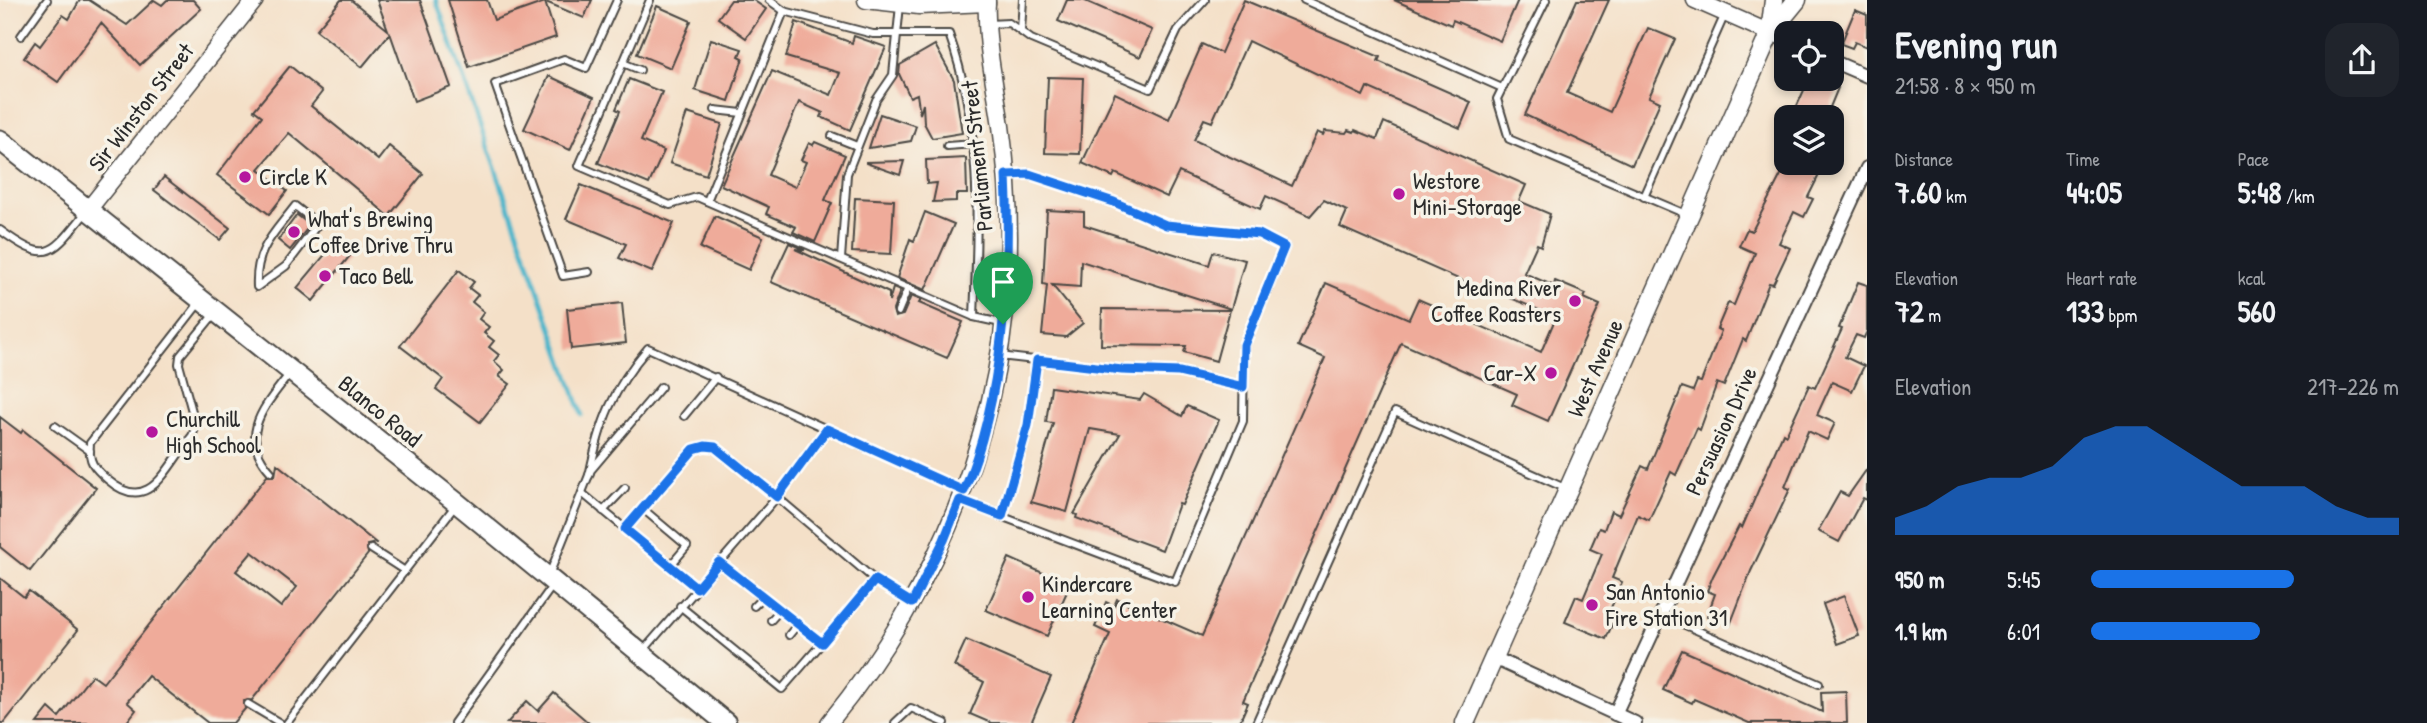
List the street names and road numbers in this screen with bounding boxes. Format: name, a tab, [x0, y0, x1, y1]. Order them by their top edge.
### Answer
street label: Sir Winston Street	[81, 35, 201, 177]
street label: Parliament Street	[953, 78, 1000, 233]
street label: West Avenue	[1559, 314, 1630, 421]
street label: Persuasion Drive	[1677, 362, 1764, 500]
street label: Blanco Road	[332, 368, 428, 454]

